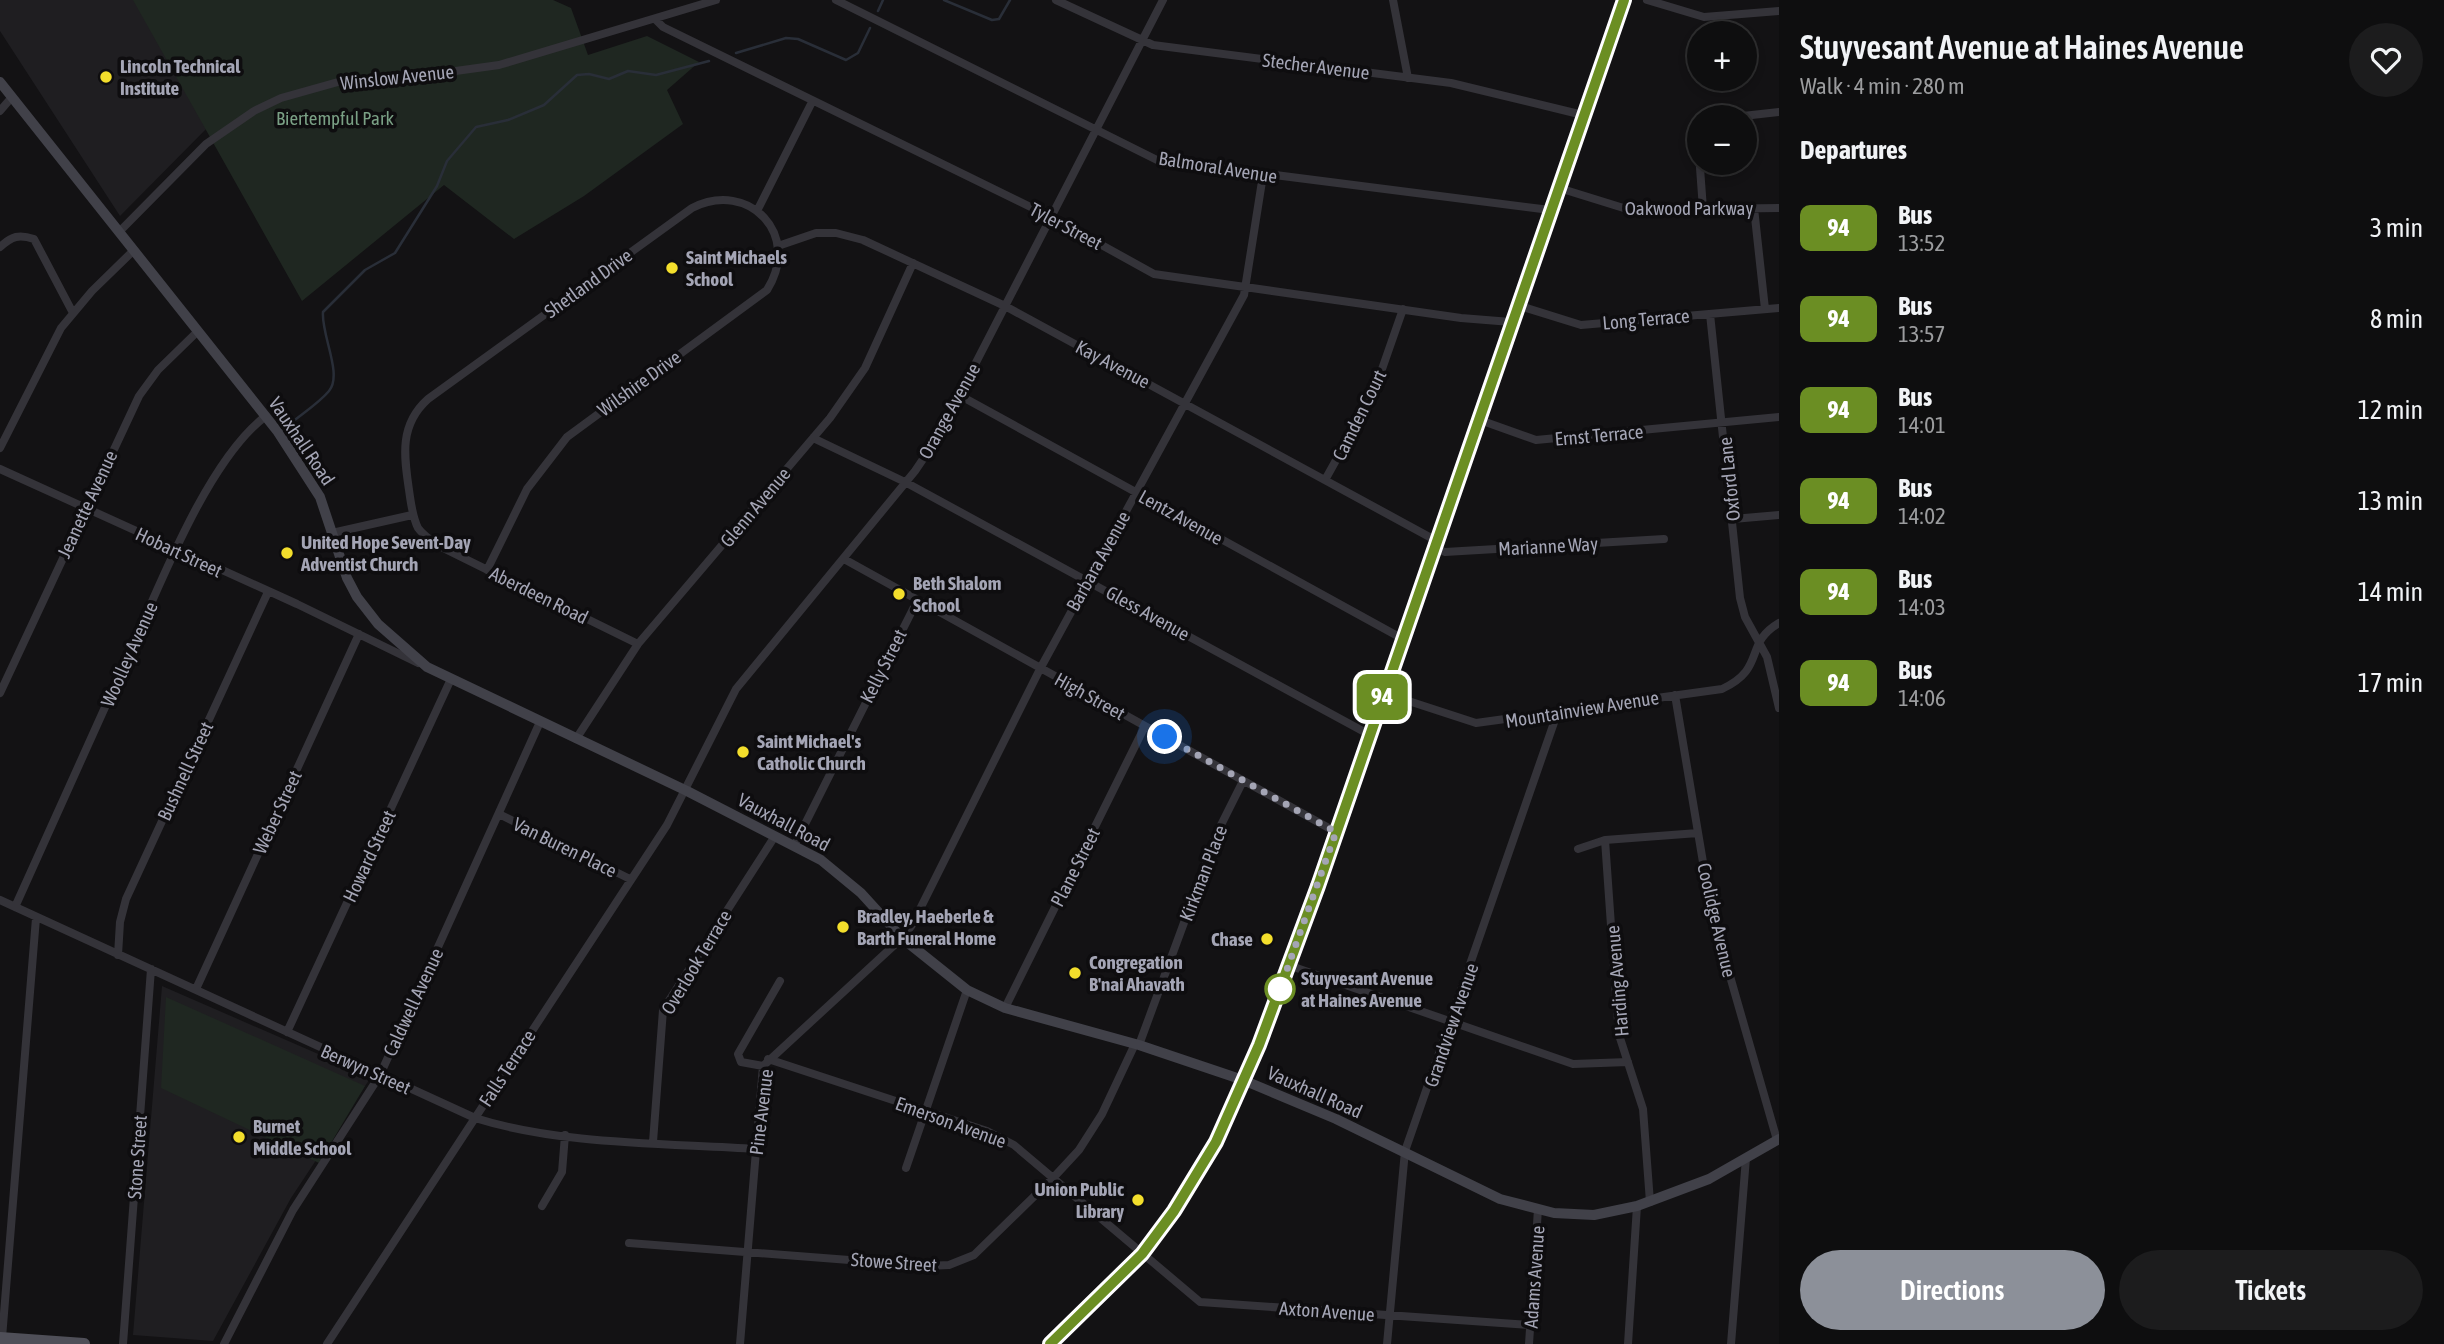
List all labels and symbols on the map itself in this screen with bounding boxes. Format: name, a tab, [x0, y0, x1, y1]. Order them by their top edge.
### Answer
street label: Stecher Avenue	[1261, 49, 1371, 83]
place label: Lincoln Technical Institute	[120, 55, 241, 99]
street label: Winslow Avenue	[339, 60, 455, 94]
marker: Lincoln Technical Institute	[98, 69, 114, 85]
park label: Biertempful Park	[276, 107, 395, 129]
street label: Balmoral Avenue	[1157, 147, 1279, 187]
street label: Oakwood Parkway	[1625, 197, 1753, 219]
street label: Tyler Street	[1026, 198, 1106, 254]
street label: Shetland Drive	[540, 244, 636, 322]
place label: Saint Michaels School	[686, 246, 787, 290]
marker: Saint Michaels School	[664, 260, 680, 276]
street label: Long Terrace	[1601, 304, 1691, 334]
street label: Kay Avenue	[1072, 335, 1154, 393]
street label: Wilshire Drive	[593, 346, 685, 420]
street label: Orange Avenue	[914, 359, 984, 463]
street label: Camden Court	[1328, 366, 1390, 464]
street label: Vauxhall Road	[265, 393, 339, 489]
street label: Ernst Terrace	[1554, 420, 1644, 450]
street label: Oxford Lane	[1714, 436, 1744, 522]
street label: Jeanette Avenue	[53, 447, 121, 561]
street label: Glenn Avenue	[715, 463, 795, 551]
street label: Lentz Avenue	[1135, 485, 1227, 549]
street label: Barbara Avenue	[1062, 507, 1134, 615]
street label: Hobart Street	[132, 522, 226, 582]
place label: United Hope Sevent-Day Adventist Church	[300, 531, 471, 575]
street label: Marianne Way	[1498, 532, 1599, 560]
marker: United Hope Sevent-Day Adventist Church	[279, 545, 295, 561]
street label: Aberdeen Road	[486, 562, 592, 628]
place label: Beth Shalom School	[913, 572, 1001, 616]
street label: Gless Avenue	[1102, 581, 1194, 645]
marker: Beth Shalom School	[891, 586, 907, 602]
street label: Woolley Avenue	[96, 598, 162, 710]
street label: Kelly Street	[855, 626, 911, 706]
street label: High Street	[1051, 668, 1129, 724]
line badge: 94	[1350, 674, 1414, 720]
street label: Mountainview Avenue	[1504, 686, 1660, 732]
street label: Bushnell Street	[153, 718, 217, 824]
your location	[1147, 719, 1182, 754]
place label: Saint Michael's Catholic Church	[757, 730, 866, 774]
marker: Saint Michael's Catholic Church	[735, 744, 751, 760]
street label: Weber Street	[248, 767, 306, 857]
street label: Vauxhall Road	[734, 788, 834, 856]
street label: Howard Street	[338, 807, 400, 905]
street label: Van Buren Place	[510, 812, 620, 882]
street label: Kirkman Place	[1175, 822, 1231, 924]
street label: Plane Street	[1046, 824, 1104, 910]
street label: Coolidge Avenue	[1693, 861, 1741, 979]
place label: Bradley, Haeberle & Barth Funeral Home	[857, 905, 996, 949]
street label: Overlook Terrace	[656, 906, 736, 1018]
marker: Bradley, Haeberle & Barth Funeral Home	[835, 919, 851, 935]
street label: Harding Avenue	[1601, 925, 1633, 1037]
place label: Chase	[1211, 928, 1253, 950]
marker: Chase	[1259, 931, 1275, 947]
street label: Caldwell Avenue	[378, 945, 448, 1059]
place label: Congregation B'nai Ahavath	[1089, 951, 1185, 995]
street label: Grandview Avenue	[1420, 960, 1482, 1090]
marker: Congregation B'nai Ahavath	[1067, 965, 1083, 981]
place label: Stuyvesant Avenue at Haines Avenue	[1301, 967, 1434, 1011]
marker: Stuyvesant Avenue at Haines Avenue	[1265, 974, 1295, 1004]
street label: Falls Terrace	[474, 1026, 540, 1110]
street label: Berwyn Street	[318, 1039, 414, 1099]
street label: Vauxhall Road	[1264, 1061, 1366, 1123]
street label: Pine Avenue	[745, 1068, 777, 1156]
street label: Emerson Avenue	[893, 1092, 1009, 1152]
street label: Stone Street	[123, 1114, 151, 1200]
place label: Burnet Middle School	[253, 1115, 352, 1159]
marker: Burnet Middle School	[231, 1129, 247, 1145]
place label: Union Public Library	[1035, 1178, 1124, 1222]
marker: Union Public Library	[1130, 1192, 1146, 1208]
street label: Adams Avenue	[1519, 1225, 1549, 1329]
street label: Stowe Street	[850, 1248, 938, 1276]
street label: Axton Avenue	[1279, 1297, 1375, 1325]

